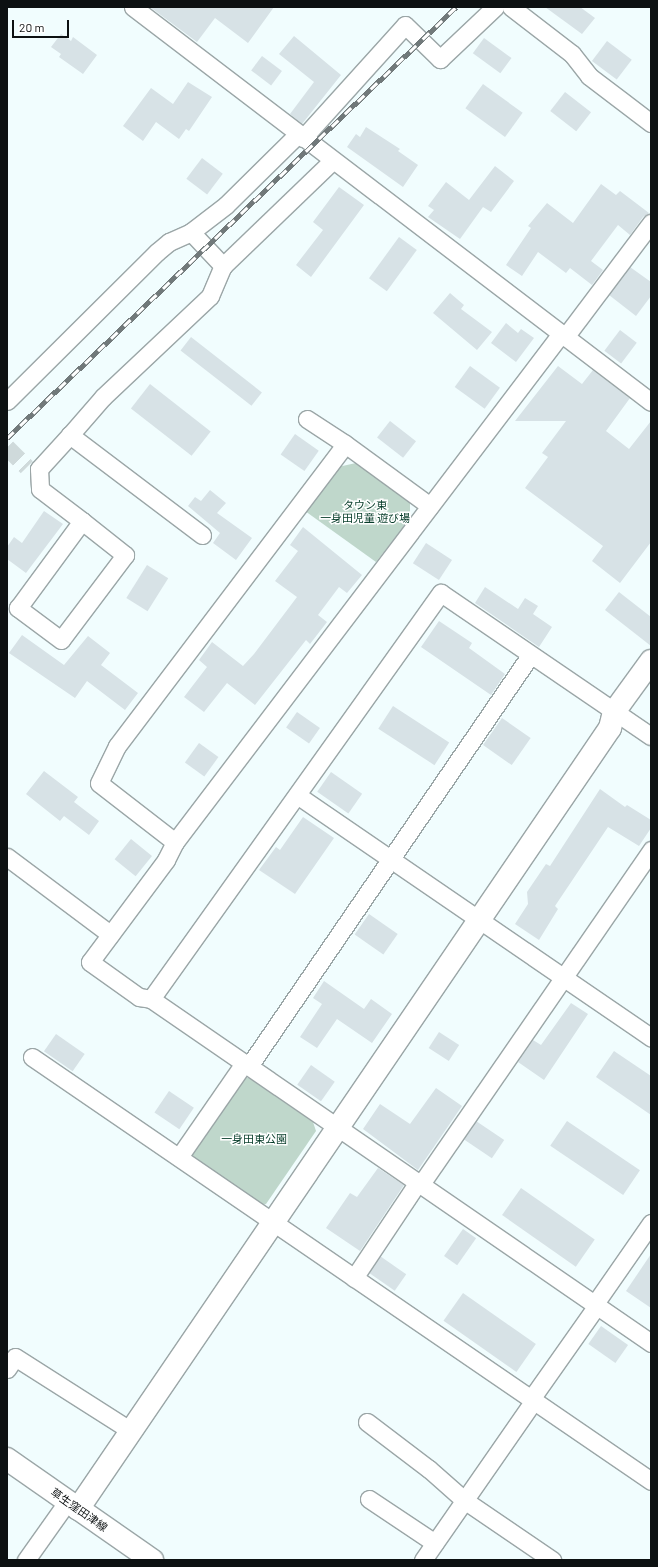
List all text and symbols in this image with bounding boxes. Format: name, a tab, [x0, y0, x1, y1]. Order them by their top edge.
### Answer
scale bar	[14, 12, 71, 38]
text: 20 m	[19, 20, 45, 34]
park label: タウン東 一身田児童 遊び場	[320, 499, 410, 525]
park label: 一身田東公園	[221, 1132, 287, 1146]
street label: 草生窪田津線	[48, 1486, 110, 1534]

